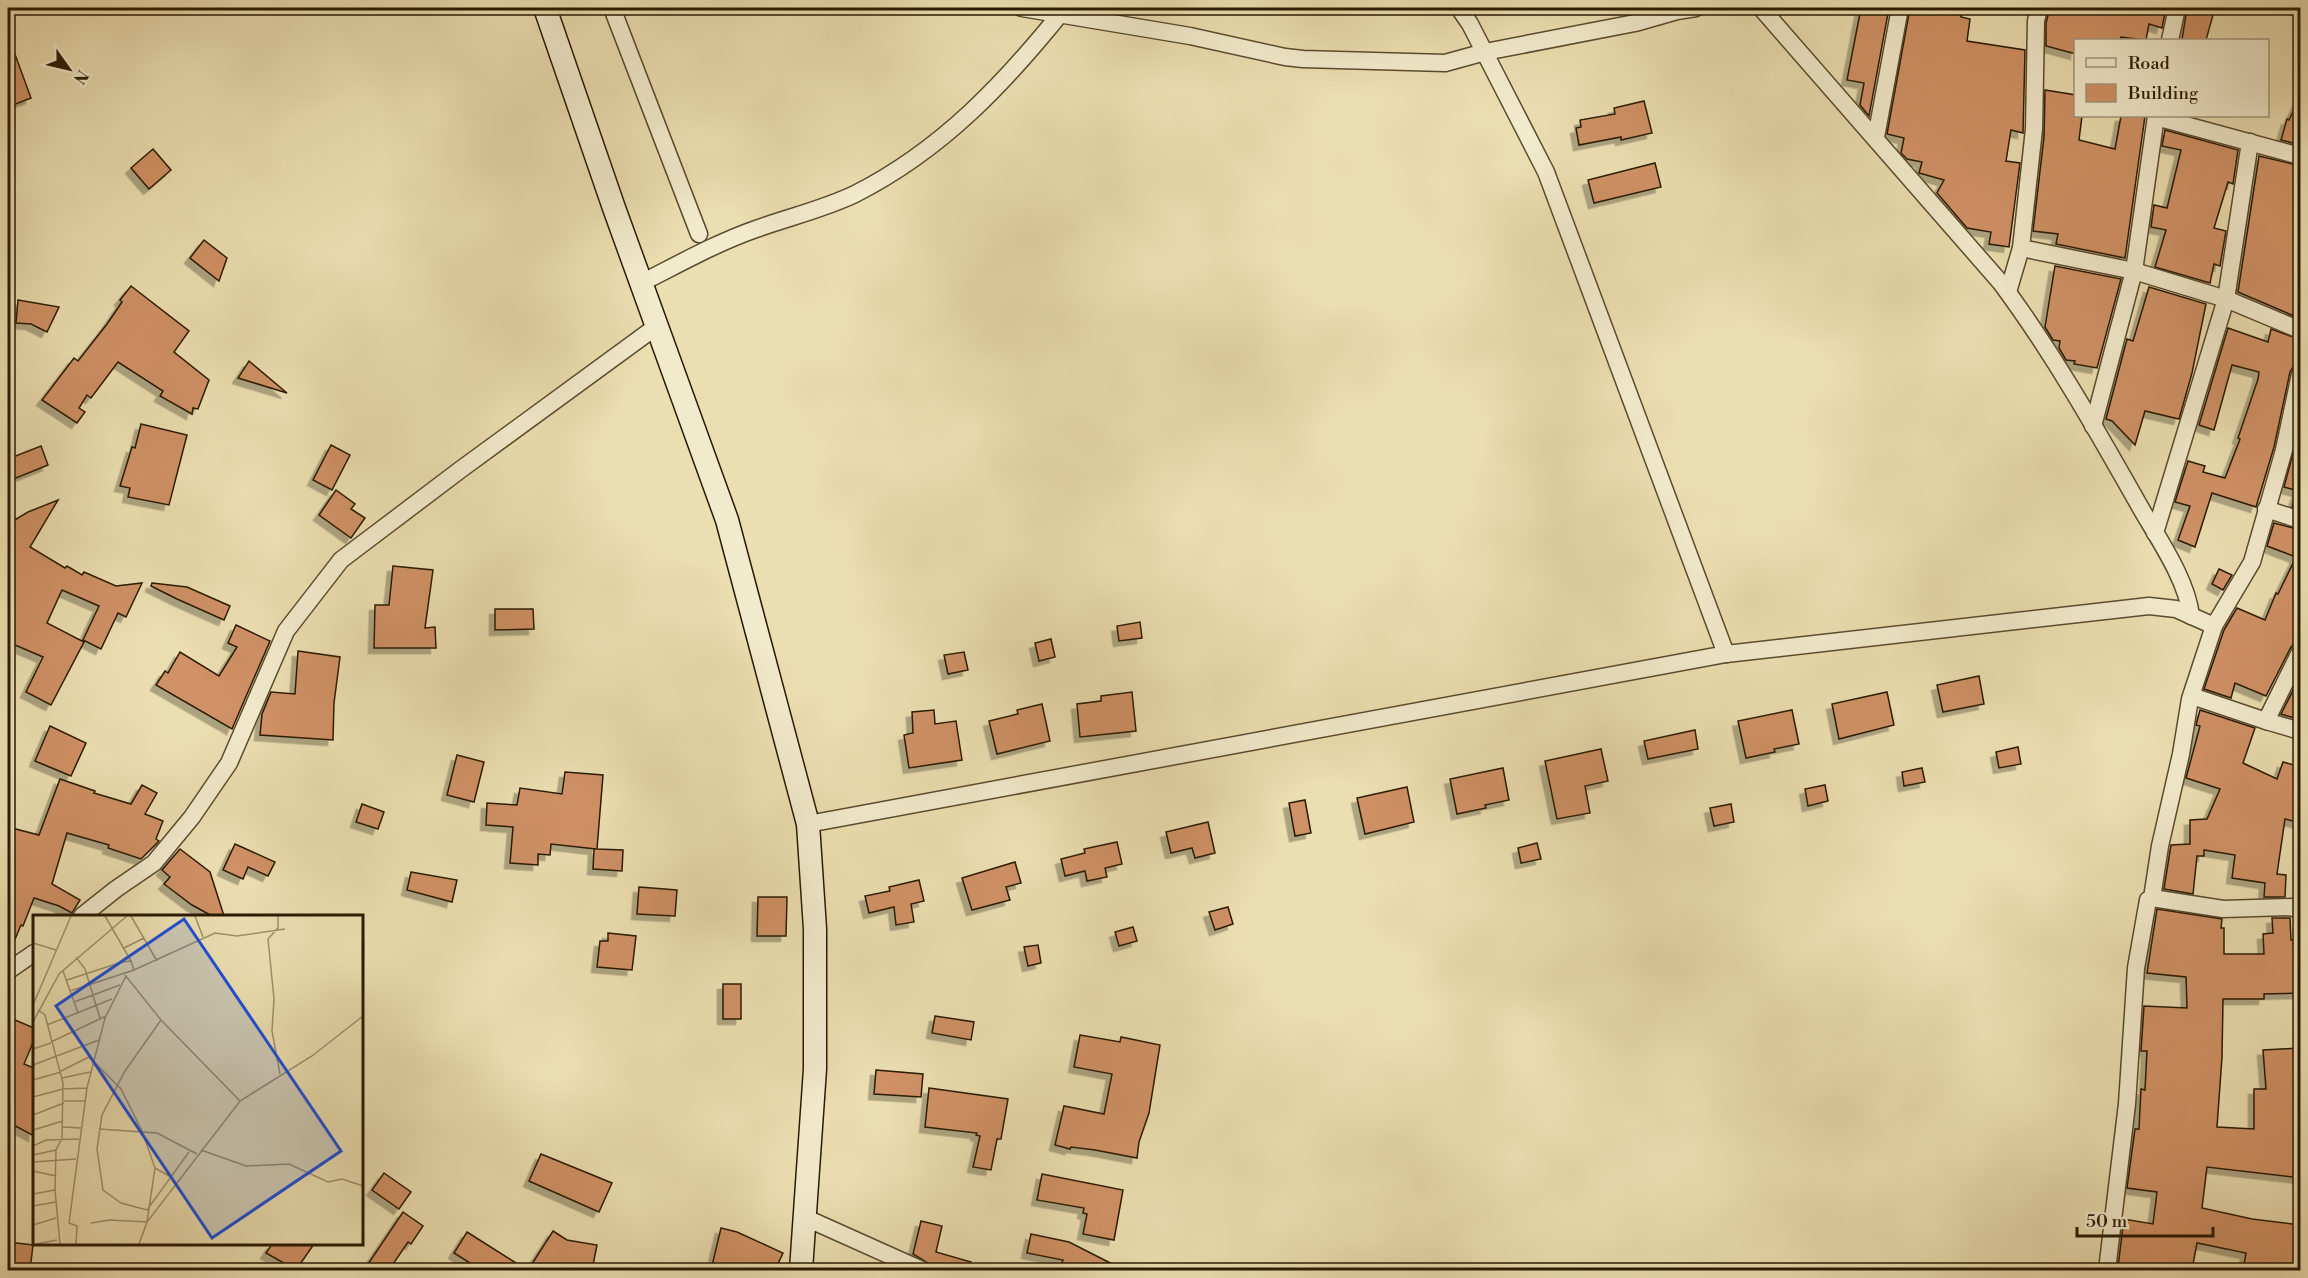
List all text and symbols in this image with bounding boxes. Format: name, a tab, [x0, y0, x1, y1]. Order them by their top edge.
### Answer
north arrow	[39, 39, 99, 99]
legend	[2074, 39, 2269, 117]
text: Road	[2128, 52, 2171, 75]
text: N	[69, 66, 92, 88]
text: Building	[2127, 82, 2199, 105]
inset map	[33, 915, 363, 1245]
scale bar	[2077, 1200, 2214, 1238]
text: 50 m	[2086, 1210, 2128, 1233]

